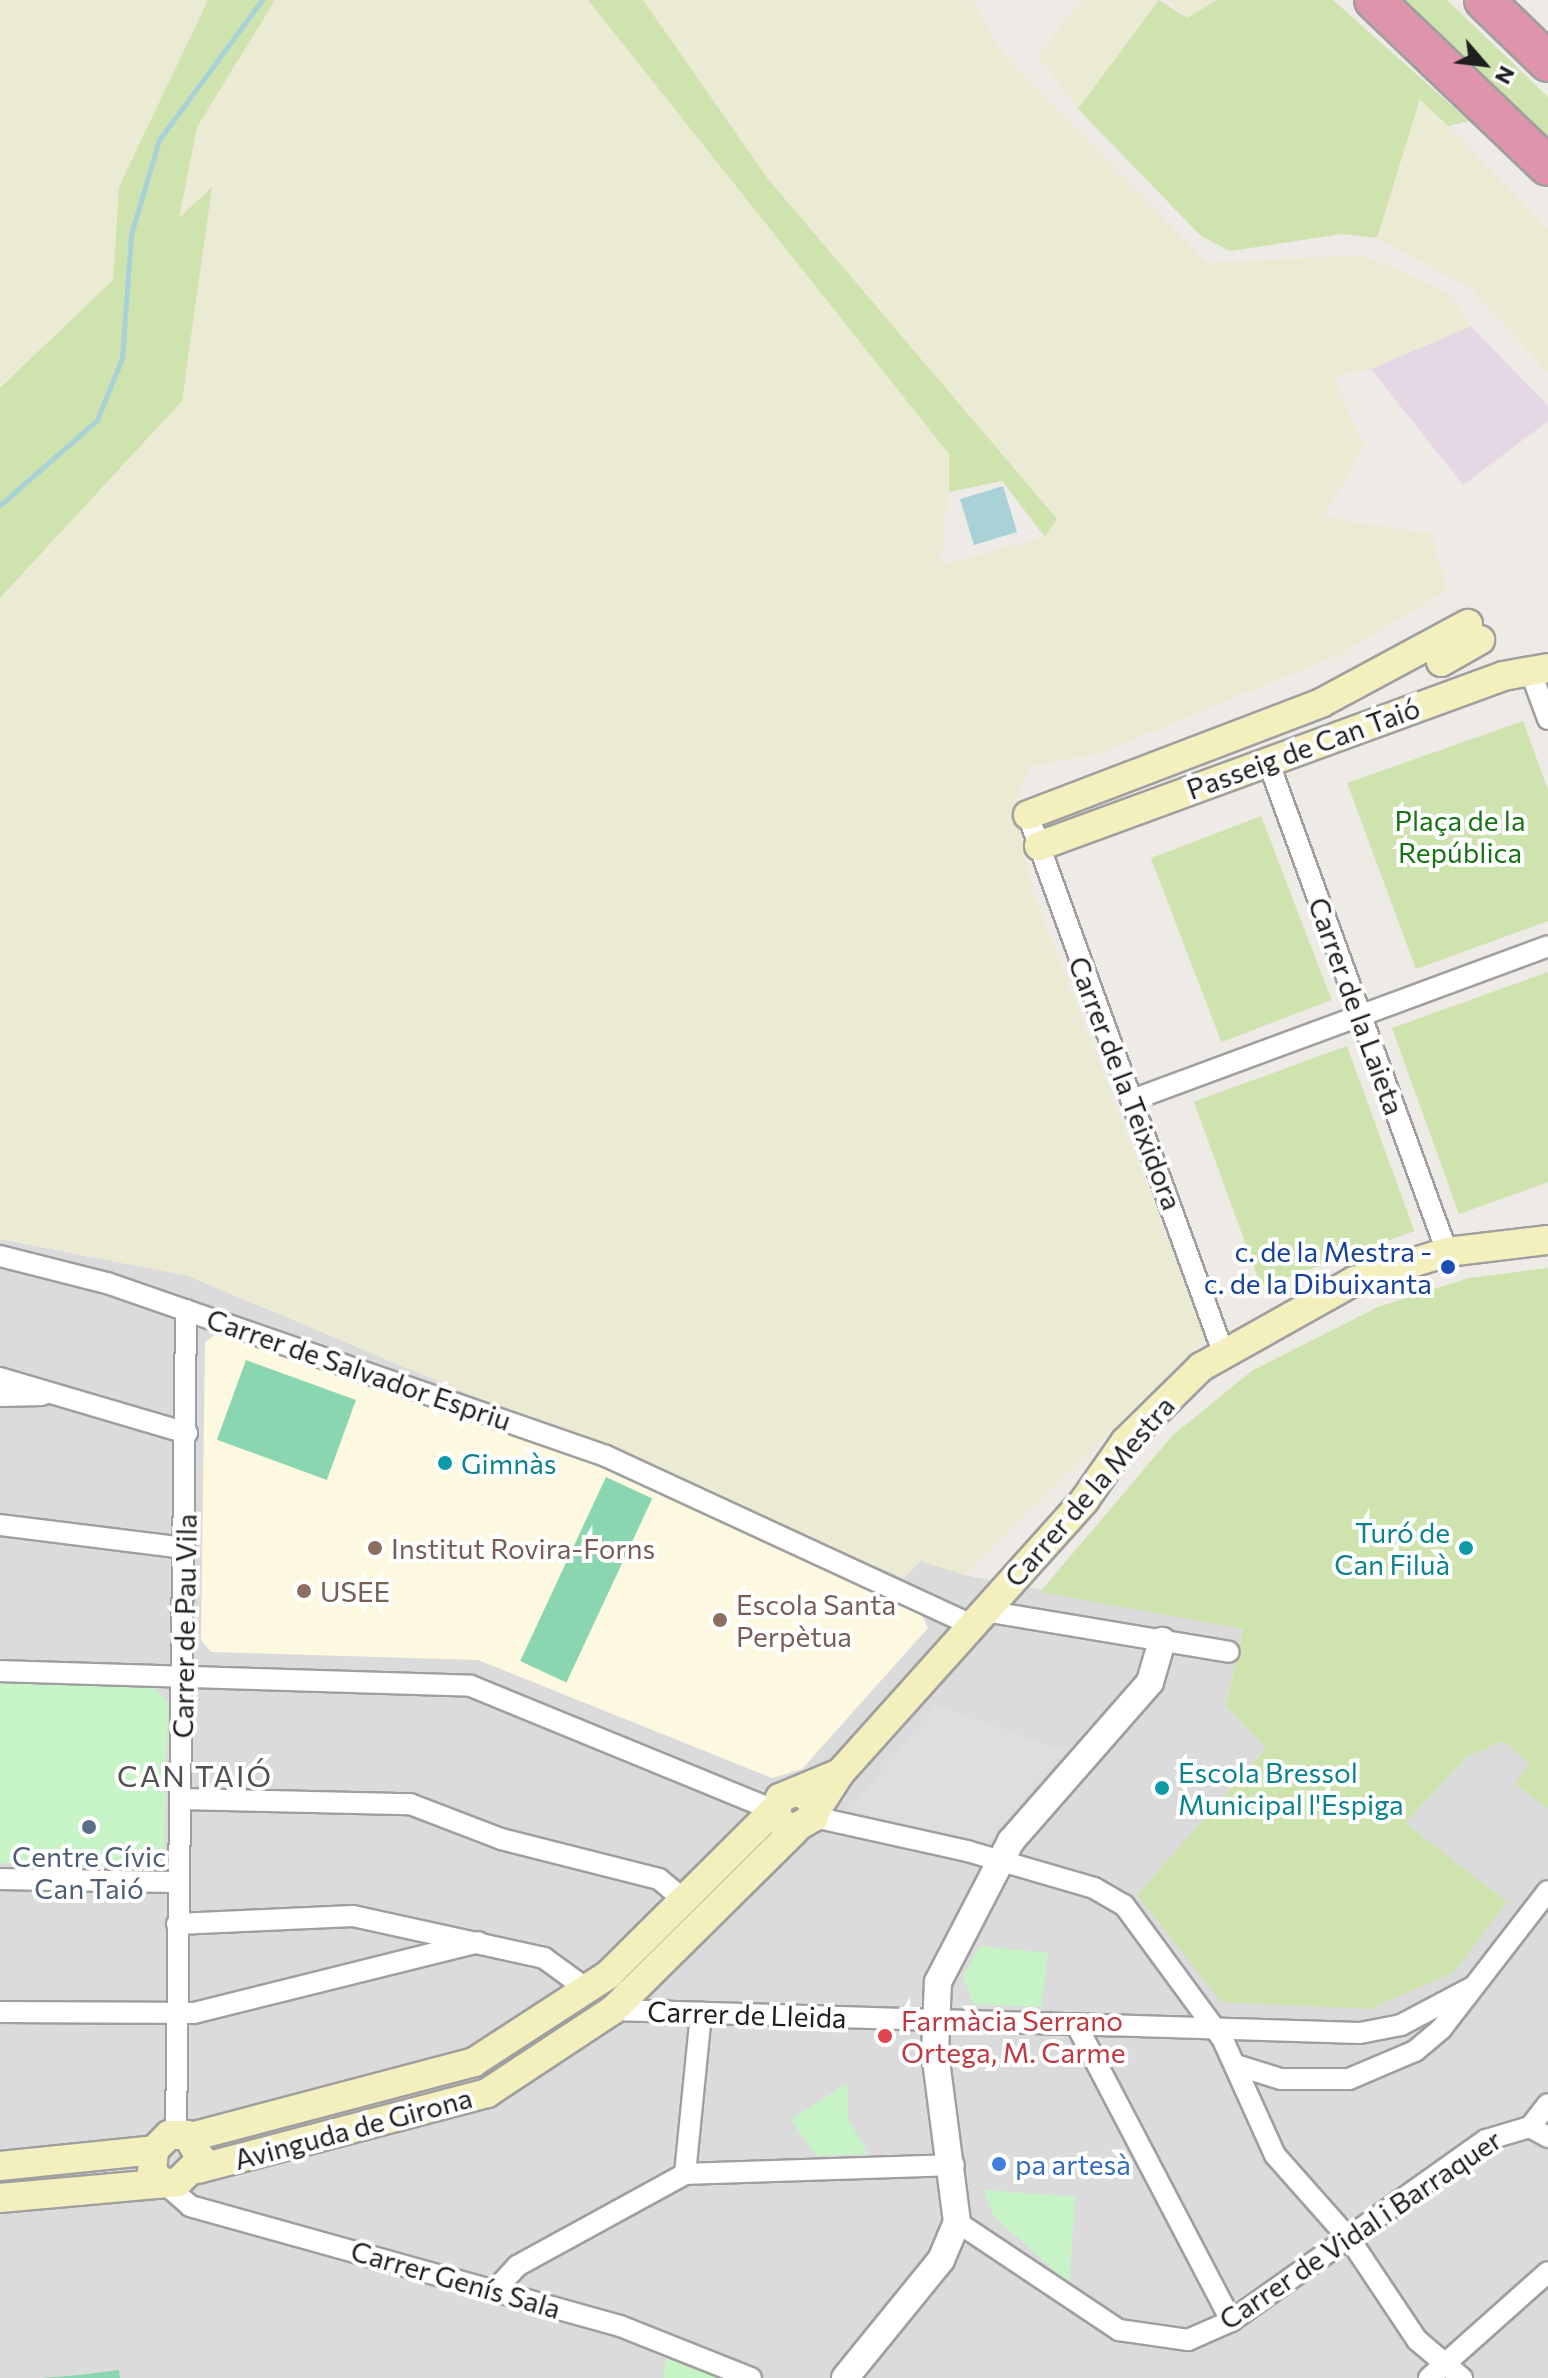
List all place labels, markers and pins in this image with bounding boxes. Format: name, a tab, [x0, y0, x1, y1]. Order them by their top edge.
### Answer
place label: c. de la Mestra - c. de la Dibuixanta	[1204, 1234, 1432, 1300]
marker: c. de la Mestra - c. de la Dibuixanta	[1439, 1258, 1457, 1276]
place label: Gimnàs	[461, 1446, 556, 1480]
marker: Gimnàs	[436, 1454, 454, 1472]
place label: Turó de Can Filuà	[1334, 1515, 1450, 1581]
place label: Institut Rovira-Forns	[391, 1531, 655, 1565]
marker: Institut Rovira-Forns	[366, 1539, 384, 1557]
marker: Turó de Can Filuà	[1457, 1539, 1475, 1557]
place label: USEE	[320, 1574, 390, 1608]
marker: USEE	[295, 1582, 313, 1600]
place label: Escola Santa Perpètua	[736, 1587, 896, 1653]
marker: Escola Santa Perpètua	[711, 1611, 729, 1629]
place label: Escola Bressol Municipal l'Espiga	[1178, 1755, 1404, 1821]
marker: Escola Bressol Municipal l'Espiga	[1153, 1779, 1171, 1797]
marker: Centre Cívic Can Taió	[80, 1818, 98, 1836]
place label: Centre Cívic Can Taió	[12, 1839, 166, 1905]
place label: Farmàcia Serrano Ortega, M. Carme	[901, 2003, 1126, 2069]
marker: Farmàcia Serrano Ortega, M. Carme	[876, 2027, 894, 2045]
place label: pa artesà	[1015, 2147, 1131, 2181]
marker: pa artesà	[990, 2155, 1008, 2173]

